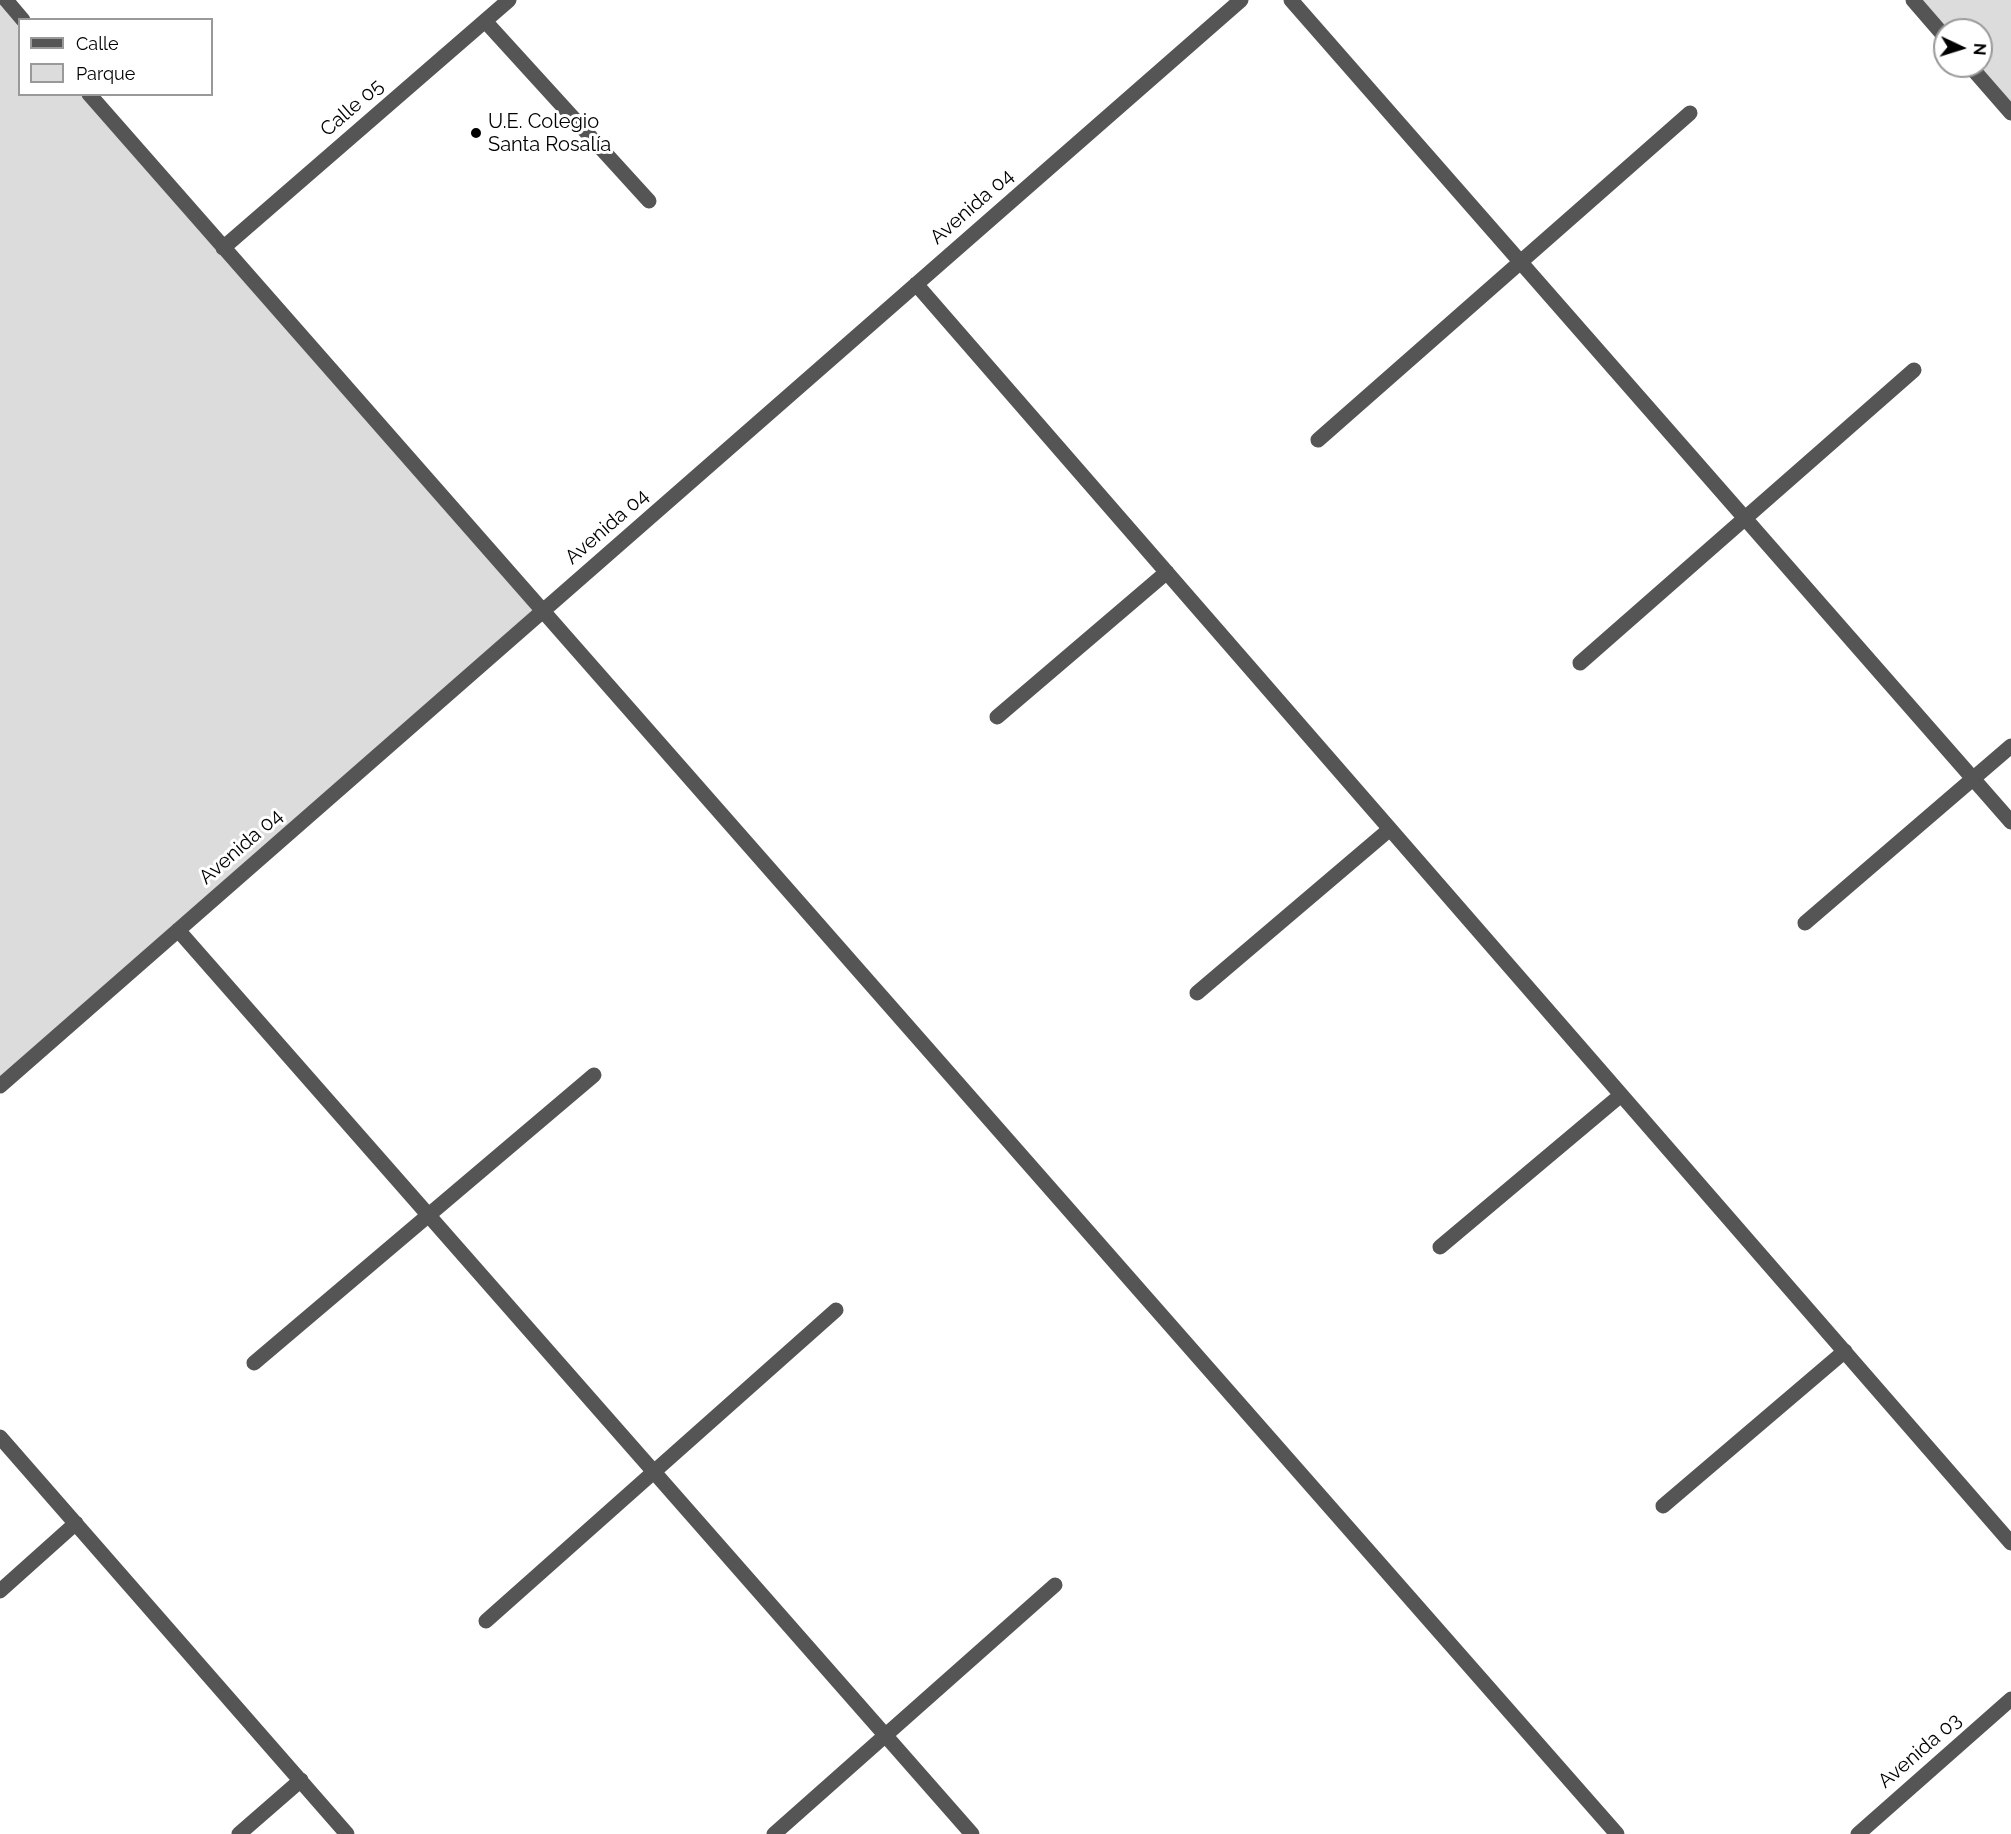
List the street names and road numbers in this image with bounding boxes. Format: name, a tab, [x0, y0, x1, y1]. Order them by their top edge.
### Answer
street label: Calle 05	[316, 74, 388, 142]
street label: Avenida 04	[925, 164, 1019, 250]
street label: Avenida 04	[560, 484, 654, 570]
street label: Avenida 04	[194, 804, 288, 890]
street label: Avenida 03	[1874, 1708, 1966, 1794]

